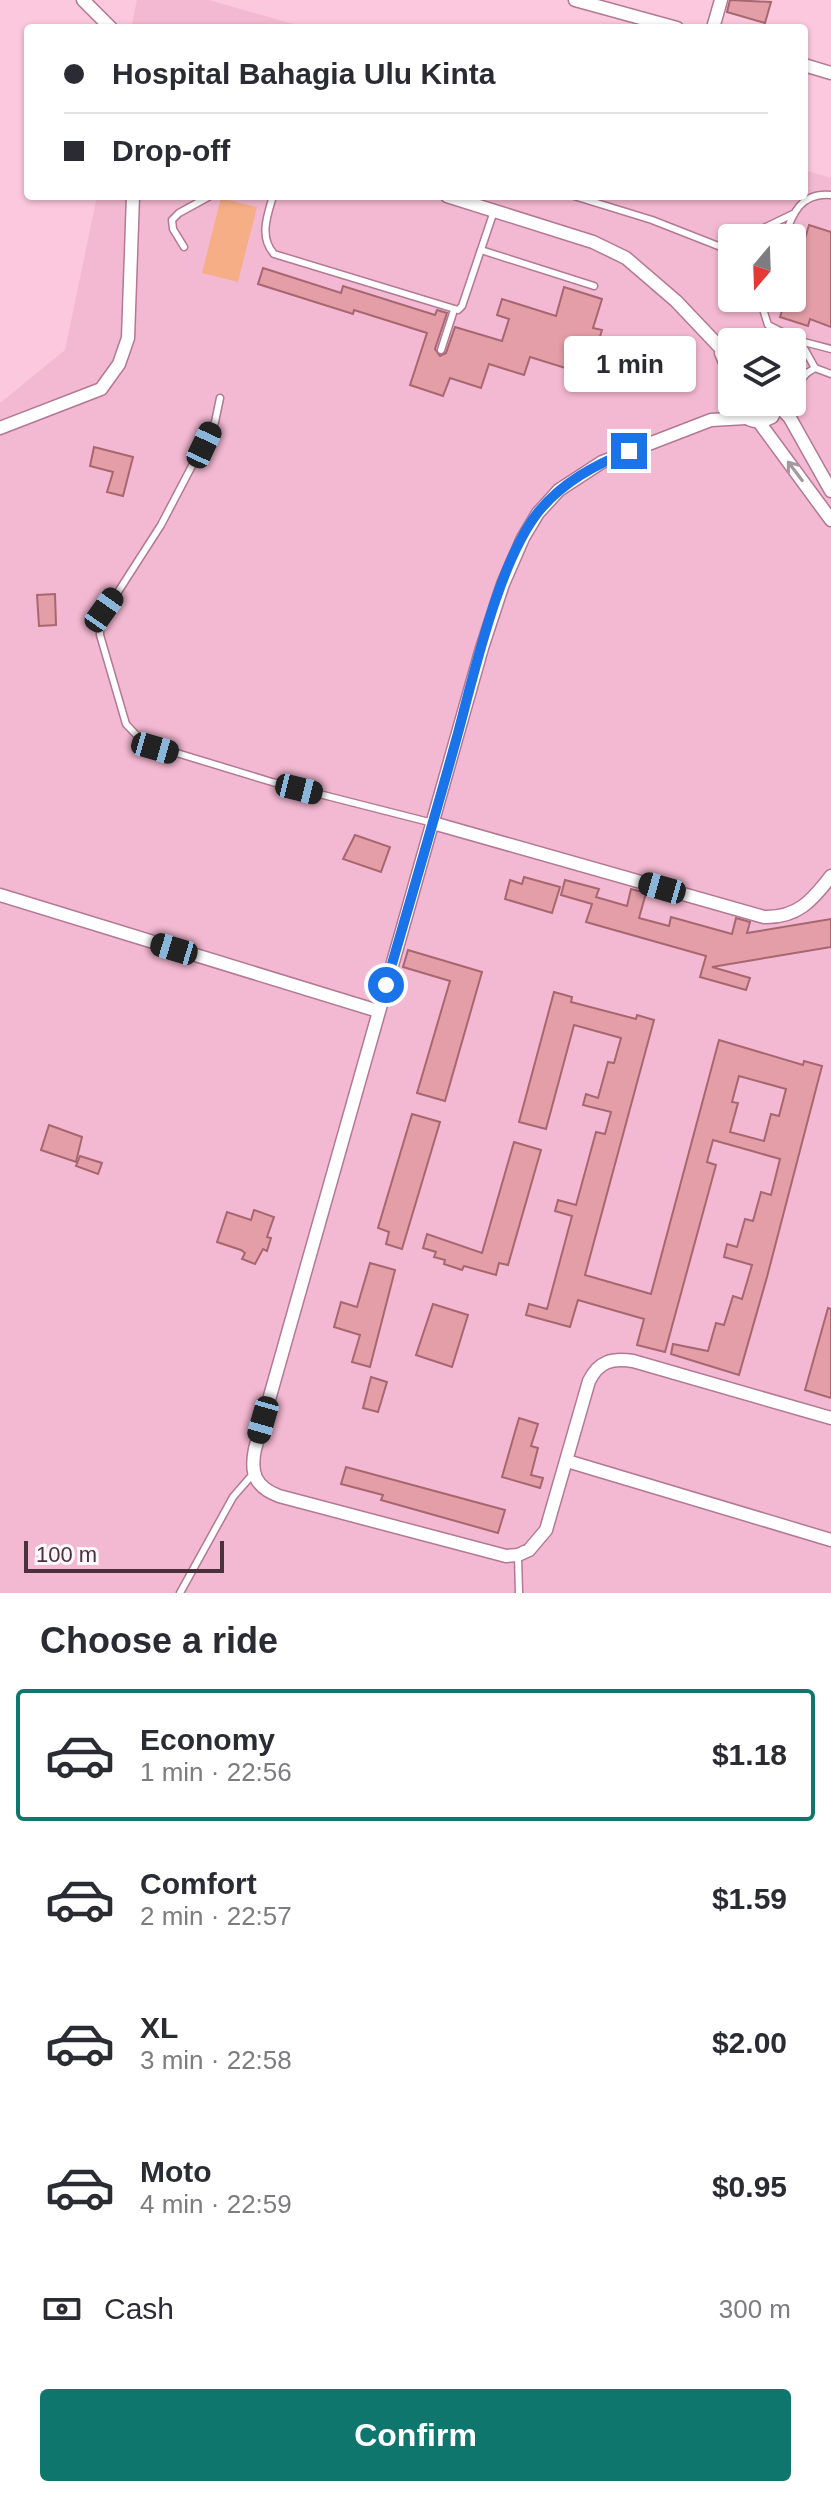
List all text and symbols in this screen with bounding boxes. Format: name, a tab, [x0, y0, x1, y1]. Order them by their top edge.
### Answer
text: Hospital Bahagia Ulu Kinta	[112, 57, 495, 90]
text: Drop-off	[112, 134, 230, 167]
north arrow	[718, 224, 806, 312]
map controls	[718, 224, 806, 416]
button: layers	[718, 328, 806, 416]
callout: 1 min	[563, 335, 695, 391]
text: 1 min	[596, 349, 664, 379]
car	[183, 418, 225, 472]
route end	[611, 433, 647, 469]
one-way arrow	[786, 461, 803, 482]
car	[80, 583, 128, 637]
car	[129, 730, 181, 766]
car	[273, 772, 325, 806]
car	[636, 870, 688, 906]
car	[148, 931, 200, 967]
route start	[368, 967, 404, 1003]
car	[245, 1394, 281, 1446]
scale bar	[24, 1537, 224, 1573]
text: 100 m	[36, 1542, 97, 1567]
text: Choose a ride	[40, 1620, 278, 1661]
icon: car	[44, 1719, 116, 1791]
text: Economy	[140, 1723, 275, 1756]
text: $1.18	[712, 1738, 787, 1771]
text: 1 min · 22:56	[140, 1757, 292, 1787]
icon: car	[44, 1863, 116, 1935]
text: Comfort	[140, 1867, 257, 1900]
text: $1.59	[712, 1882, 787, 1915]
text: 2 min · 22:57	[140, 1901, 292, 1931]
icon: car	[44, 2007, 116, 2079]
text: XL	[140, 2011, 178, 2044]
text: $2.00	[712, 2026, 787, 2059]
text: 3 min · 22:58	[140, 2045, 292, 2075]
icon: car	[44, 2151, 116, 2223]
text: Moto	[140, 2155, 212, 2188]
text: $0.95	[712, 2170, 787, 2203]
text: 4 min · 22:59	[140, 2189, 292, 2219]
icon: cash	[40, 2287, 84, 2331]
text: Cash	[104, 2292, 174, 2325]
text: 300 m	[719, 2294, 791, 2324]
button: Confirm	[40, 2389, 791, 2481]

